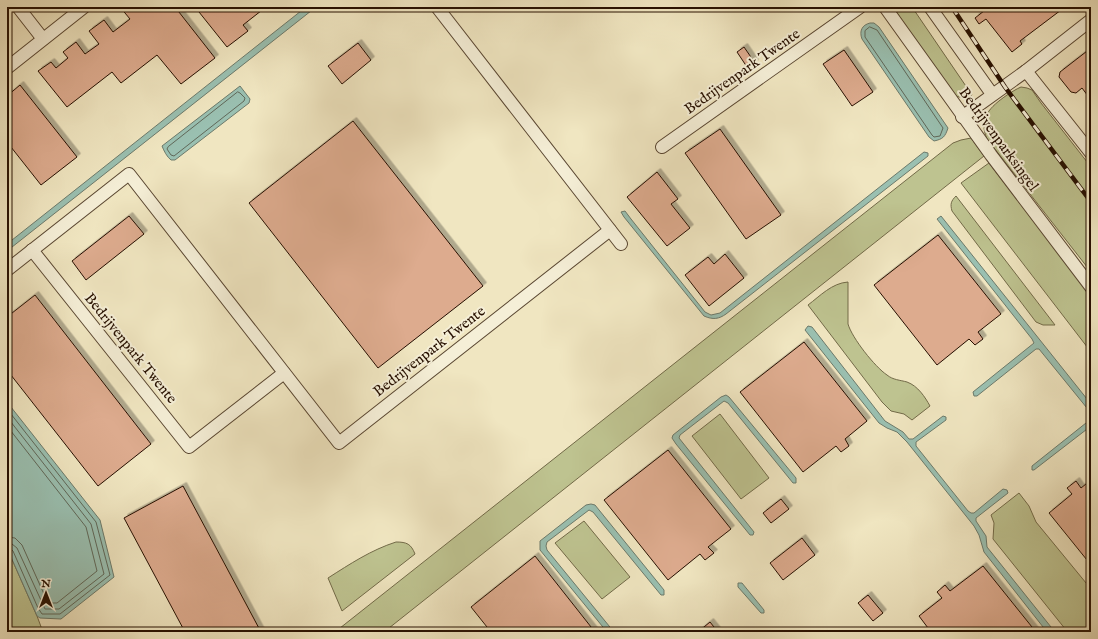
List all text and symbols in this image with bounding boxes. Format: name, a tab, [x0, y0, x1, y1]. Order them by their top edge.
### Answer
street label: Bedrijvenpark Twente	[681, 24, 804, 118]
street label: Bedrijvenparksingel	[955, 84, 1043, 196]
street label: Bedrijvenpark Twente	[80, 289, 181, 408]
street label: Bedrijvenpark Twente	[369, 302, 489, 401]
north arrow	[26, 573, 66, 613]
text: N	[40, 577, 51, 591]

